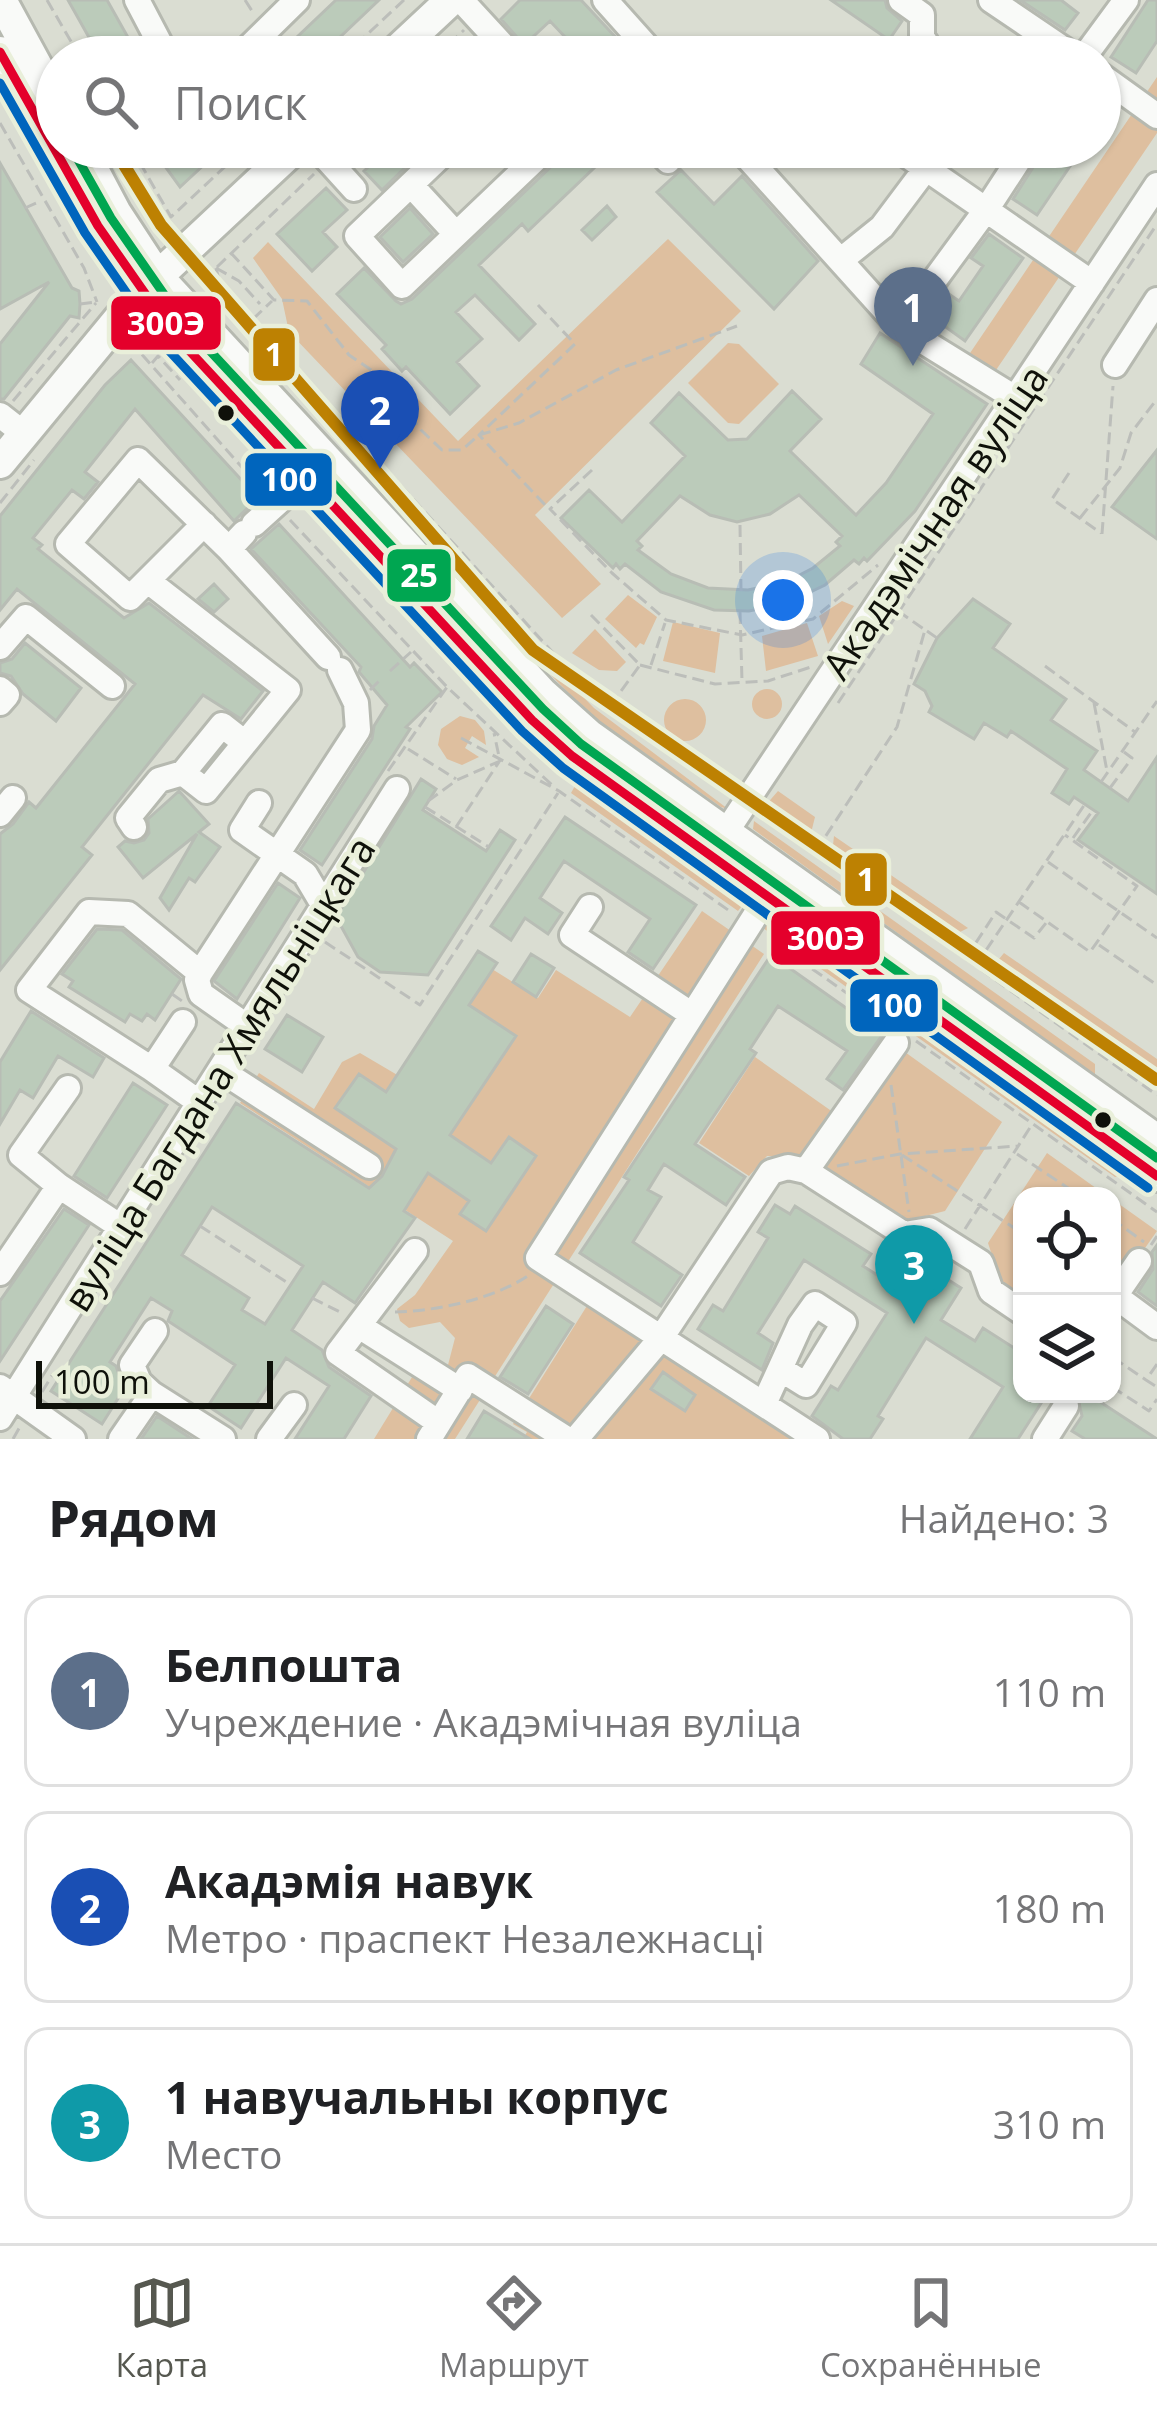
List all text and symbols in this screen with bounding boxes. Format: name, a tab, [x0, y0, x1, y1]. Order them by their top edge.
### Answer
search box	[36, 36, 1121, 168]
icon: search	[78, 69, 144, 135]
text: Поиск	[174, 72, 307, 133]
pin: 1	[874, 267, 952, 366]
line badge: 300Э	[109, 294, 223, 352]
text: 300Э	[127, 300, 205, 345]
line badge: 1	[251, 326, 297, 383]
text: 1	[265, 331, 283, 376]
street label: Акадэмічная вуліца	[809, 353, 1059, 689]
pin: 2	[341, 370, 419, 469]
unlabelled marker	[215, 402, 237, 424]
line badge: 100	[243, 451, 334, 508]
text: 100	[261, 456, 317, 501]
line badge: 25	[385, 547, 453, 604]
text: 25	[400, 552, 438, 597]
your location	[753, 570, 813, 630]
street label: вуліца Багдана Хмяльніцкага	[50, 826, 386, 1320]
line badge: 1	[843, 851, 889, 908]
text: 1	[857, 856, 875, 901]
line badge: 300Э	[769, 909, 882, 967]
text: 300Э	[787, 915, 865, 960]
line badge: 100	[848, 977, 940, 1034]
text: 100	[866, 982, 922, 1027]
unlabelled marker	[1092, 1109, 1114, 1131]
map controls	[1013, 1187, 1121, 1403]
button: locate	[1013, 1187, 1121, 1295]
pin: 3	[875, 1225, 953, 1324]
button: layers	[1013, 1295, 1121, 1403]
scale bar	[36, 1355, 273, 1408]
text: 100 m	[54, 1359, 150, 1404]
text: Рядом	[48, 1482, 219, 1552]
text: Найдено: 3	[899, 1491, 1109, 1544]
text: Белпошта	[165, 1634, 402, 1695]
text: 1	[79, 1665, 101, 1718]
text: 110 m	[993, 1665, 1106, 1718]
text: Учреждение · Акадэмічная вуліца	[165, 1695, 802, 1748]
text: Акадэмія навук	[165, 1850, 533, 1911]
text: 2	[79, 1881, 101, 1934]
text: 180 m	[993, 1881, 1106, 1934]
text: Метро · праспект Незалежнасці	[165, 1911, 765, 1964]
text: 1 навучальны корпус	[165, 2066, 669, 2127]
text: 3	[79, 2097, 101, 2150]
text: 310 m	[993, 2097, 1106, 2150]
text: Место	[165, 2127, 282, 2180]
tab: Карта	[116, 2270, 208, 2387]
tab: Маршрут	[439, 2270, 589, 2387]
tab: Сохранённые	[820, 2270, 1041, 2387]

